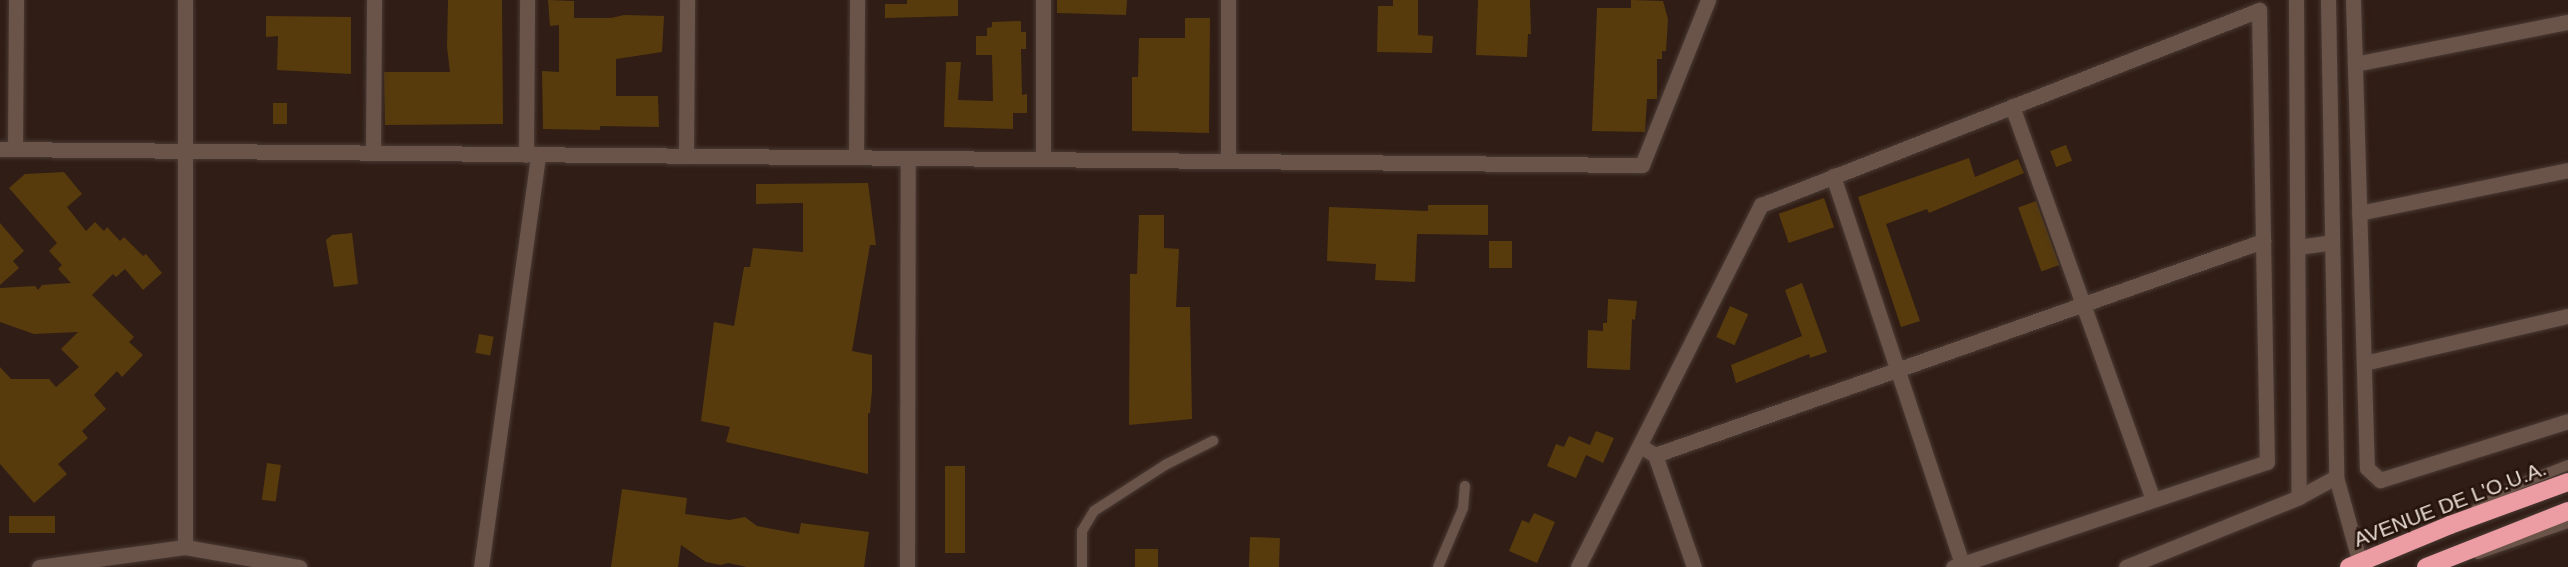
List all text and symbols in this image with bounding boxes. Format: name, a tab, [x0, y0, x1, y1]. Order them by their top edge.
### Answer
street label: AVENUE DE L'O.U.A.	[2350, 456, 2550, 552]

